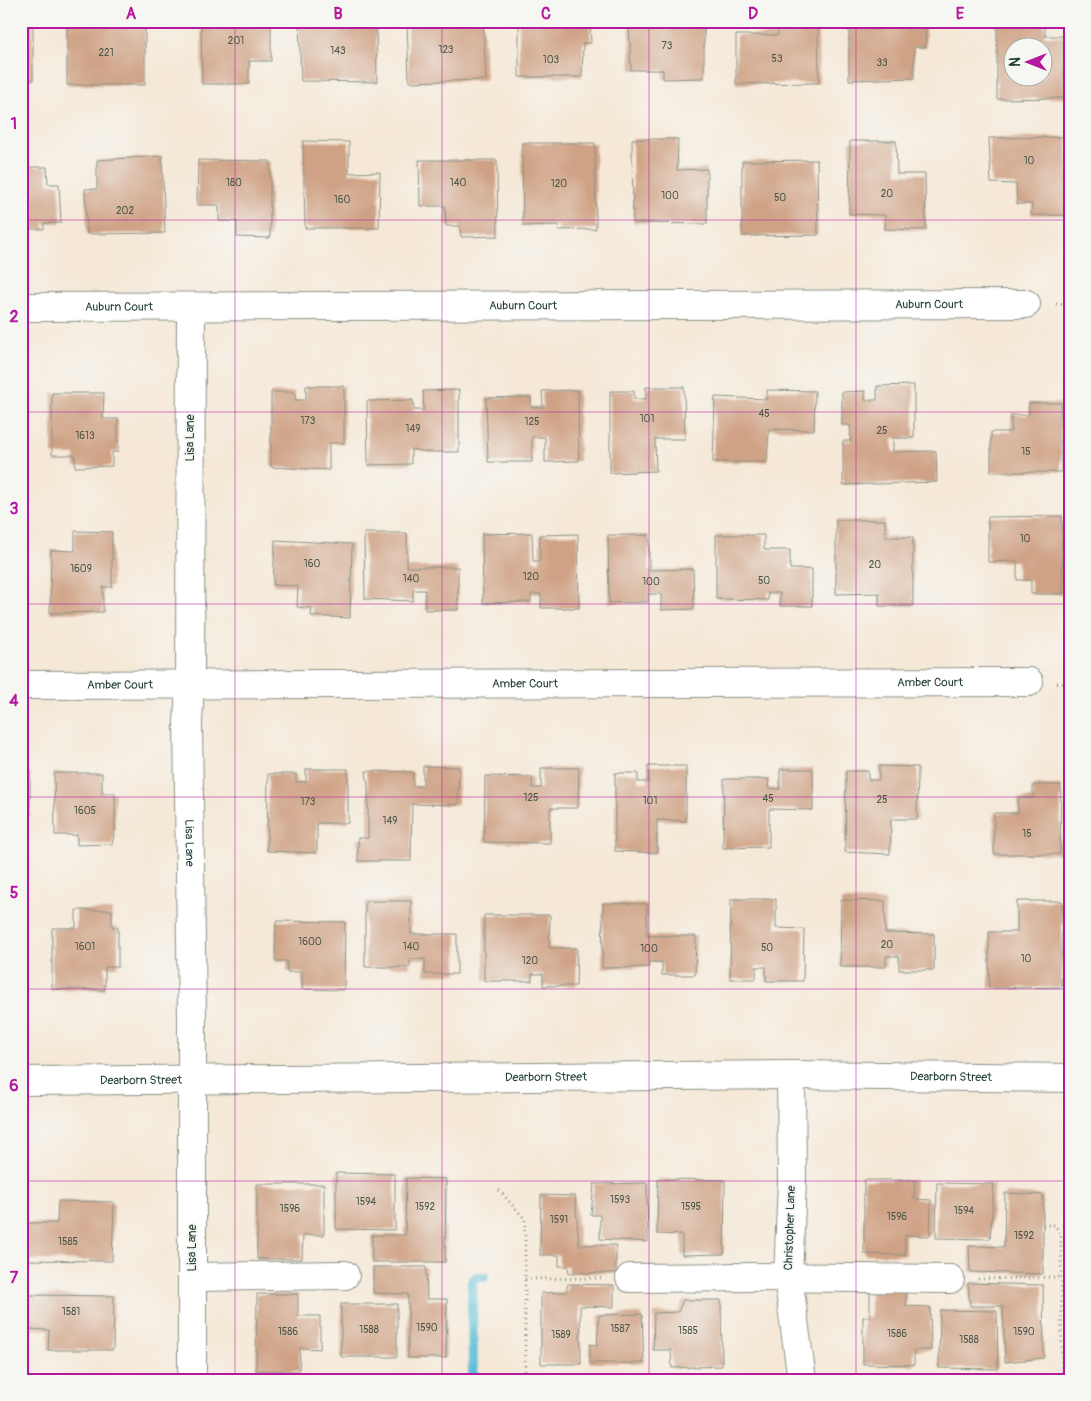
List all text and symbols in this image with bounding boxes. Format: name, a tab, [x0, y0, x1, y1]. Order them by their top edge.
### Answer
text: A	[126, 4, 137, 24]
text: B	[333, 4, 343, 24]
text: C	[541, 4, 551, 24]
text: D	[748, 4, 758, 24]
text: E	[956, 4, 965, 24]
house number: 201	[228, 35, 244, 47]
north arrow	[1004, 38, 1054, 88]
house number: 73	[662, 40, 673, 52]
house number: 123	[439, 44, 454, 56]
house number: 143	[330, 45, 346, 57]
house number: 221	[98, 47, 114, 59]
house number: 53	[772, 53, 783, 65]
house number: 103	[543, 54, 560, 66]
house number: 33	[876, 57, 888, 69]
text: N	[1007, 57, 1024, 67]
text: 1	[11, 114, 17, 134]
house number: 10	[1024, 155, 1035, 167]
house number: 180	[226, 177, 242, 189]
house number: 140	[450, 177, 466, 189]
house number: 120	[551, 178, 567, 190]
house number: 20	[881, 188, 893, 200]
house number: 100	[661, 190, 679, 202]
house number: 50	[774, 192, 786, 204]
house number: 160	[334, 194, 350, 206]
house number: 202	[116, 205, 134, 217]
street label: Auburn Court	[895, 297, 963, 312]
street label: Auburn Court	[489, 298, 557, 313]
street label: Auburn Court	[85, 299, 153, 314]
text: 2	[10, 307, 19, 327]
house number: 45	[758, 408, 770, 420]
house number: 101	[640, 413, 654, 425]
street label: Lisa Lane	[183, 414, 198, 462]
house number: 173	[301, 415, 316, 427]
house number: 125	[525, 416, 539, 428]
house number: 149	[406, 423, 420, 435]
house number: 25	[876, 425, 888, 437]
house number: 1613	[75, 430, 95, 442]
house number: 15	[1021, 446, 1031, 458]
text: 3	[10, 499, 19, 519]
house number: 10	[1020, 533, 1031, 545]
house number: 160	[304, 558, 320, 570]
house number: 20	[869, 559, 881, 571]
house number: 1609	[70, 563, 92, 575]
house number: 120	[523, 571, 539, 583]
house number: 140	[403, 573, 419, 585]
house number: 50	[758, 575, 770, 587]
house number: 100	[642, 576, 660, 588]
street label: Amber Court	[897, 675, 963, 690]
street label: Amber Court	[492, 676, 558, 691]
street label: Amber Court	[87, 677, 153, 692]
text: 4	[9, 691, 19, 711]
house number: 125	[524, 792, 538, 804]
house number: 45	[762, 793, 774, 805]
house number: 25	[876, 794, 888, 806]
house number: 101	[643, 795, 657, 807]
house number: 173	[301, 796, 316, 808]
house number: 1605	[74, 805, 96, 817]
house number: 149	[383, 815, 397, 827]
street label: Lisa Lane	[182, 819, 197, 867]
house number: 15	[1022, 828, 1032, 840]
text: 5	[10, 883, 19, 903]
house number: 1600	[298, 936, 322, 948]
house number: 20	[881, 939, 893, 951]
house number: 1601	[75, 941, 95, 953]
house number: 140	[403, 941, 419, 953]
house number: 50	[761, 942, 773, 954]
house number: 100	[640, 943, 658, 955]
house number: 10	[1021, 953, 1032, 965]
house number: 120	[522, 955, 538, 967]
street label: Dearborn Street	[505, 1069, 587, 1085]
street label: Dearborn Street	[910, 1069, 992, 1085]
street label: Dearborn Street	[100, 1072, 182, 1088]
text: 6	[9, 1076, 19, 1096]
street label: Christopher Lane	[781, 1185, 799, 1271]
house number: 1593	[610, 1194, 630, 1206]
house number: 1594	[356, 1196, 376, 1208]
house number: 1592	[415, 1201, 435, 1213]
house number: 1595	[681, 1201, 701, 1213]
house number: 1596	[280, 1203, 300, 1215]
house number: 1594	[954, 1205, 974, 1217]
house number: 1596	[887, 1211, 907, 1223]
house number: 1591	[550, 1214, 568, 1226]
street label: Lisa Lane	[185, 1224, 200, 1272]
house number: 1592	[1014, 1230, 1034, 1242]
house number: 1585	[58, 1236, 78, 1248]
text: 7	[10, 1268, 19, 1288]
house number: 1581	[62, 1306, 80, 1318]
house number: 1590	[416, 1322, 438, 1334]
house number: 1587	[610, 1323, 631, 1335]
house number: 1588	[359, 1324, 379, 1336]
house number: 1585	[678, 1325, 698, 1337]
house number: 1586	[278, 1326, 298, 1338]
house number: 1590	[1013, 1326, 1035, 1338]
house number: 1586	[887, 1328, 907, 1340]
house number: 1589	[551, 1329, 571, 1341]
house number: 1588	[959, 1334, 979, 1346]

